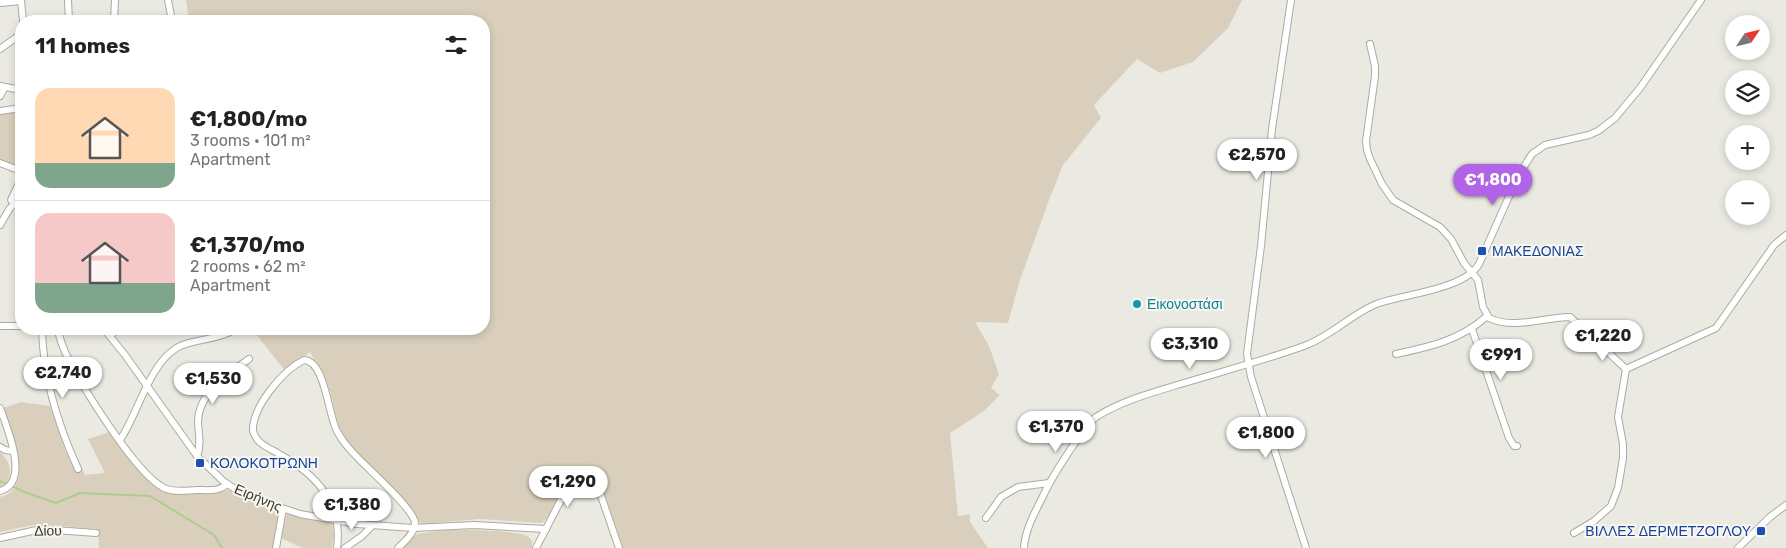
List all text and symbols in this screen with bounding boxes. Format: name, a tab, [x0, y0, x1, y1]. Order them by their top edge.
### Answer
north arrow	[1725, 15, 1770, 60]
map controls	[1725, 15, 1770, 225]
icon: filters	[442, 31, 470, 59]
text: 11 homes	[35, 33, 130, 58]
button: layers	[1725, 70, 1770, 115]
text: €1,800/mo	[190, 106, 307, 131]
icon: home	[75, 108, 135, 168]
button: +	[1725, 125, 1770, 170]
text: 3 rooms · 101 m²	[190, 131, 311, 150]
pin: €2,570	[1216, 138, 1298, 181]
text: €2,570	[1228, 145, 1286, 164]
text: Apartment	[190, 150, 270, 169]
pin: €1,800	[1452, 164, 1534, 206]
text: €1,800	[1464, 170, 1522, 189]
button: −	[1725, 180, 1770, 225]
text: €1,370/mo	[190, 232, 305, 257]
icon: home	[75, 233, 135, 293]
place label: ΜΑΚΕΔΟΝΙΑΣ	[1492, 243, 1584, 260]
marker: ΜΑΚΕΔΟΝΙΑΣ	[1476, 245, 1488, 257]
text: 2 rooms · 62 m²	[190, 257, 306, 276]
text: Apartment	[190, 276, 270, 295]
place label: Εικονοστάσι	[1147, 296, 1223, 313]
marker: Εικονοστάσι	[1131, 298, 1143, 310]
pin: €1,220	[1562, 320, 1644, 362]
text: €1,220	[1575, 326, 1631, 345]
pin: €3,310	[1149, 328, 1231, 370]
text: €3,310	[1162, 334, 1218, 353]
pin: €991	[1471, 338, 1531, 381]
text: €991	[1480, 345, 1522, 364]
pin: €2,740	[22, 356, 104, 399]
pin: €1,530	[172, 362, 254, 405]
text: €2,740	[34, 363, 92, 382]
text: €1,530	[185, 369, 241, 388]
pin: €1,370	[1015, 410, 1097, 453]
pin: €1,800	[1225, 416, 1307, 459]
text: €1,370	[1028, 417, 1084, 436]
text: €1,800	[1237, 423, 1295, 442]
place label: ΚΟΛΟΚΟΤΡΩΝΗ	[210, 455, 318, 472]
marker: ΚΟΛΟΚΟΤΡΩΝΗ	[194, 457, 206, 469]
pin: €1,290	[527, 466, 609, 508]
text: €1,290	[540, 472, 596, 491]
street label: Ειρήνης	[232, 480, 284, 516]
pin: €1,380	[311, 488, 393, 531]
text: €1,380	[323, 495, 381, 514]
street label: Δίου	[34, 522, 62, 540]
place label: ΒΙΛΛΕΣ ΔΕΡΜΕΤΖΟΓΛΟΥ	[1585, 523, 1752, 540]
marker: ΒΙΛΛΕΣ ΔΕΡΜΕΤΖΟΓΛΟΥ	[1755, 525, 1767, 537]

